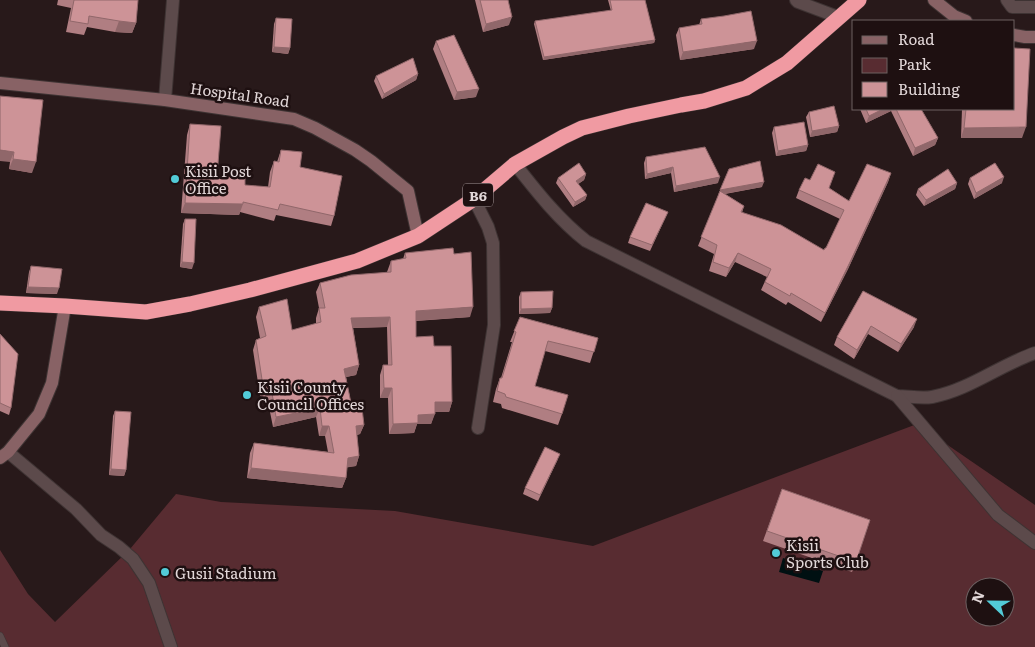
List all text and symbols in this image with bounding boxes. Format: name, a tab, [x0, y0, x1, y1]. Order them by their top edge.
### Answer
legend	[852, 20, 1015, 110]
text: Road	[898, 27, 934, 50]
text: Park	[898, 52, 932, 75]
street label: Hospital Road	[189, 76, 291, 112]
text: Building	[898, 77, 960, 100]
place label: Kisii Post Office	[185, 159, 251, 199]
marker: Kisii Post Office	[169, 173, 181, 185]
road number: B6	[463, 184, 493, 206]
place label: Kisii County Council Offices	[257, 375, 364, 415]
marker: Kisii County Council Offices	[241, 389, 253, 401]
place label: Kisii Sports Club	[786, 533, 869, 573]
marker: Kisii Sports Club	[770, 547, 782, 559]
place label: Gusii Stadium	[175, 561, 277, 584]
marker: Gusii Stadium	[159, 566, 171, 578]
north arrow	[965, 577, 1015, 627]
text: N	[966, 587, 989, 606]

